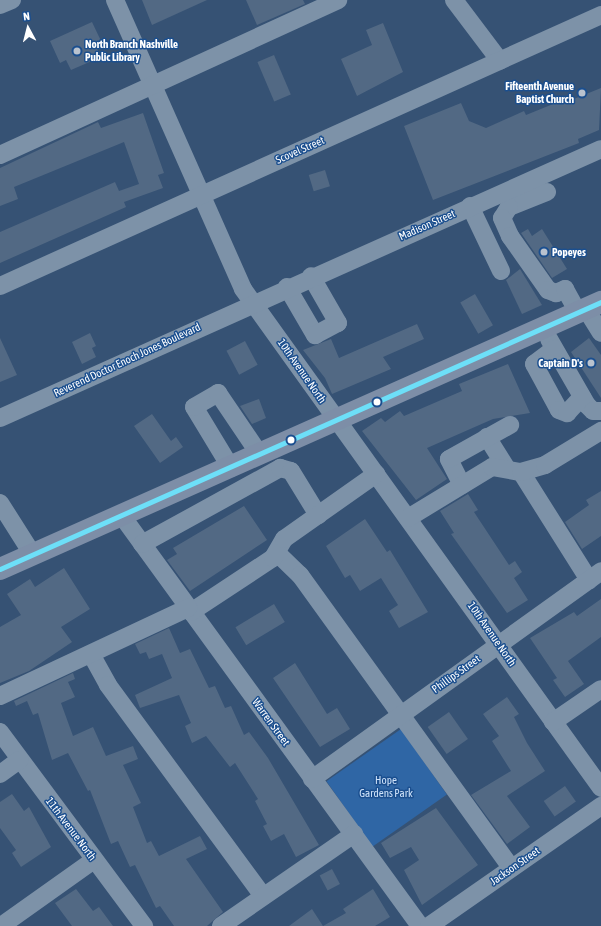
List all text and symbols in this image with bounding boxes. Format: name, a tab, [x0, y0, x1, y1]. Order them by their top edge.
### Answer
north arrow	[8, 8, 48, 48]
text: N	[23, 10, 30, 22]
place label: North Branch Nashville Public Library	[85, 38, 178, 64]
marker: North Branch Nashville Public Library	[72, 46, 82, 56]
place label: Fifteenth Avenue Baptist Church	[505, 80, 574, 106]
marker: Fifteenth Avenue Baptist Church	[577, 88, 587, 98]
street label: Scovel Street	[274, 133, 326, 167]
street label: Madison Street	[397, 207, 457, 243]
place label: Popeyes	[552, 245, 586, 259]
marker: Popeyes	[539, 247, 549, 257]
street label: Reverend Doctor Enoch Jones Boulevard	[52, 320, 202, 400]
street label: 10th Avenue North	[275, 336, 329, 406]
place label: Captain D's	[538, 356, 583, 370]
marker: Captain D's	[586, 358, 596, 368]
unlabelled marker	[372, 397, 382, 407]
unlabelled marker	[286, 435, 296, 445]
street label: 10th Avenue North	[465, 599, 519, 669]
street label: Phillips Street	[429, 652, 483, 696]
street label: Warren Street	[249, 696, 293, 748]
park label: Hope Gardens Park	[359, 774, 413, 800]
street label: 11th Avenue North	[43, 795, 99, 863]
street label: Jackson Street	[488, 844, 542, 888]

